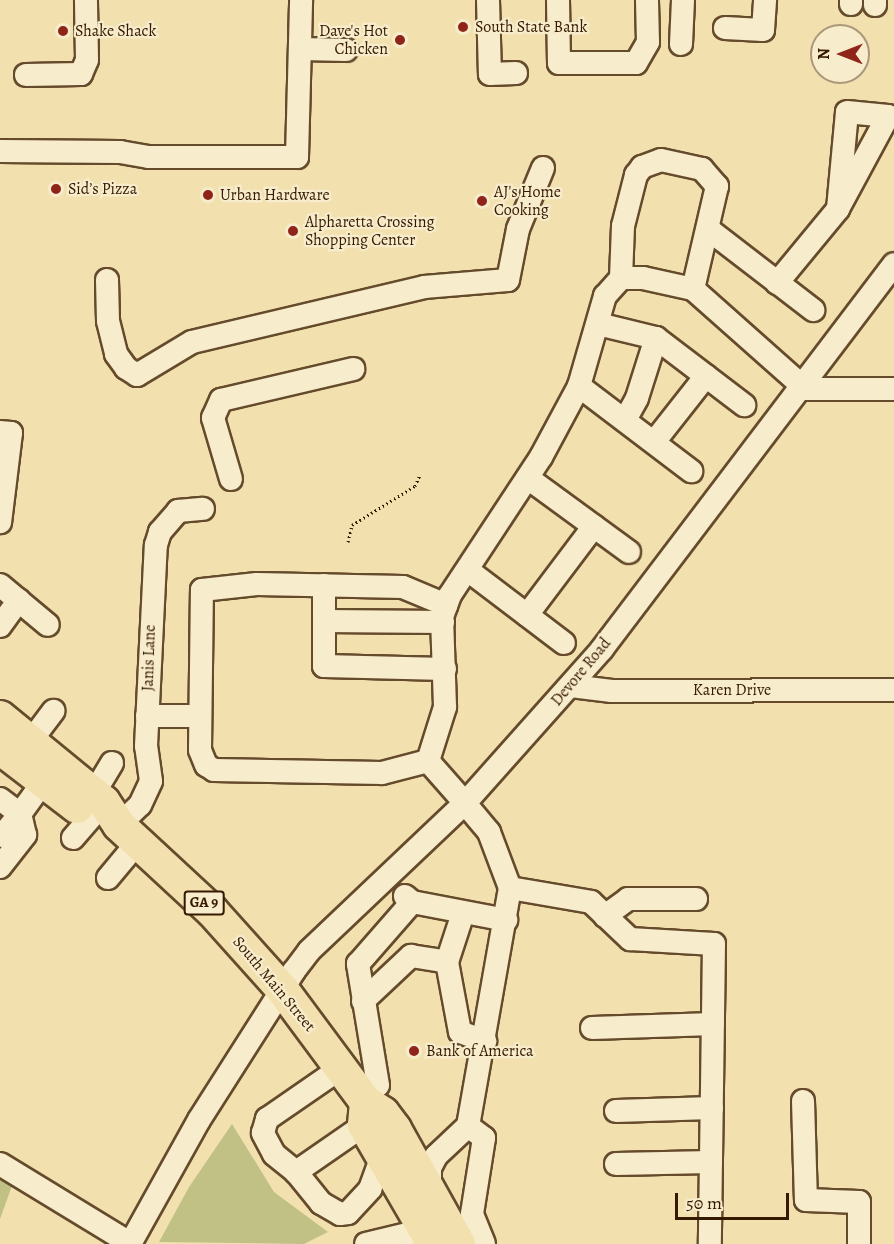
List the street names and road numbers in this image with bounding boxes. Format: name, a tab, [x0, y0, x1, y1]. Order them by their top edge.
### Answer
street label: Janis Lane	[138, 624, 160, 692]
street label: Devore Road	[547, 634, 615, 710]
street label: Karen Drive	[693, 680, 771, 700]
road number: GA 9	[183, 891, 225, 915]
street label: South Main Street	[229, 932, 319, 1036]

